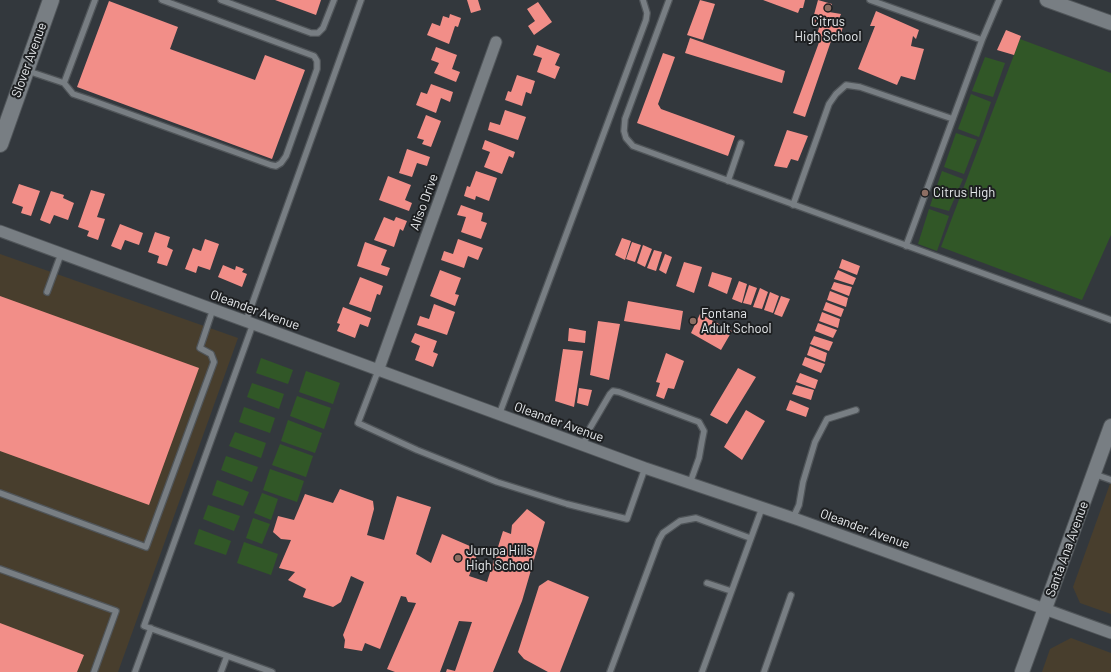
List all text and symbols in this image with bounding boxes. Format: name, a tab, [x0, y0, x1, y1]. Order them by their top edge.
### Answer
marker: Citrus High School	[823, 3, 833, 13]
place label: Citrus High School	[795, 14, 861, 45]
street label: Slover Avenue	[8, 20, 50, 100]
street label: Aliso Drive	[407, 172, 441, 232]
place label: Citrus High	[933, 185, 995, 201]
marker: Citrus High	[920, 188, 930, 198]
street label: Oleander Avenue	[208, 287, 302, 333]
place label: Fontana Adult School	[701, 306, 772, 337]
marker: Fontana Adult School	[688, 316, 698, 326]
street label: Oleander Avenue	[512, 399, 606, 445]
street label: Santa Ana Avenue	[1042, 499, 1092, 599]
street label: Oleander Avenue	[818, 506, 912, 552]
place label: Jurupa Hills High School	[466, 543, 533, 574]
marker: Jurupa Hills High School	[453, 553, 463, 563]

